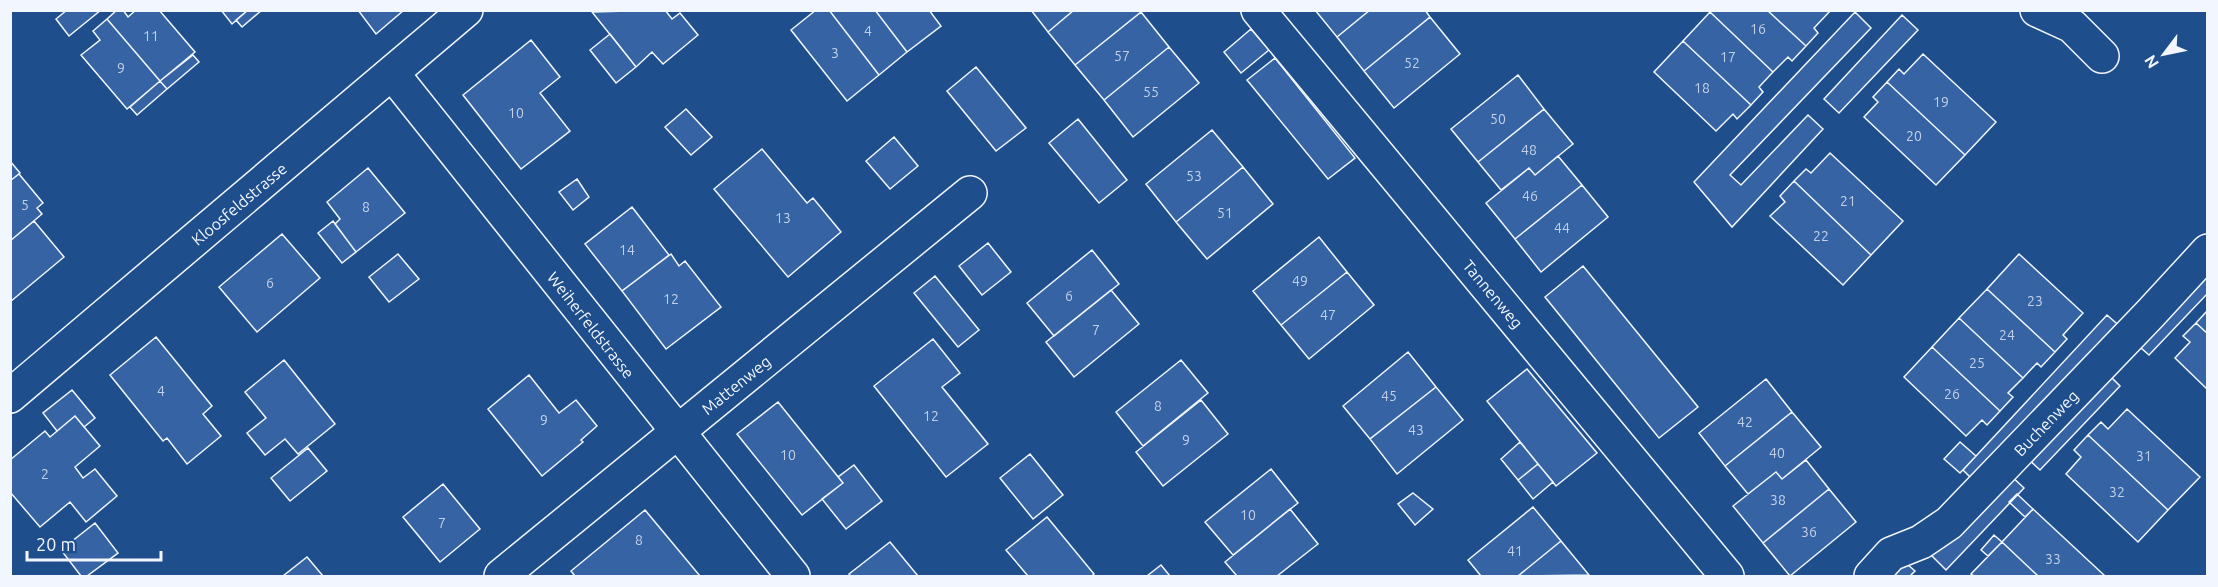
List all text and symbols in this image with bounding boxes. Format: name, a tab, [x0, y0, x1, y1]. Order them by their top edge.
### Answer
house number: 16	[1750, 21, 1766, 37]
house number: 4	[864, 23, 872, 39]
north arrow	[2134, 24, 2194, 84]
house number: 11	[143, 28, 159, 44]
house number: 3	[831, 45, 839, 61]
house number: 57	[1114, 48, 1130, 64]
house number: 17	[1720, 49, 1736, 65]
text: N	[2140, 52, 2162, 72]
house number: 52	[1404, 55, 1420, 71]
house number: 9	[117, 60, 125, 76]
house number: 18	[1694, 80, 1710, 96]
house number: 55	[1143, 84, 1159, 100]
house number: 19	[1933, 94, 1949, 110]
house number: 10	[508, 105, 524, 121]
house number: 50	[1490, 111, 1506, 127]
house number: 20	[1906, 128, 1922, 144]
house number: 48	[1521, 142, 1537, 158]
street label: Kloosfeldstrasse	[188, 159, 290, 249]
house number: 53	[1186, 168, 1202, 184]
house number: 46	[1522, 188, 1538, 204]
house number: 21	[1840, 193, 1856, 209]
house number: 5	[21, 197, 29, 213]
house number: 8	[362, 199, 370, 215]
house number: 51	[1217, 205, 1233, 221]
house number: 13	[775, 210, 791, 226]
house number: 44	[1554, 220, 1570, 236]
house number: 22	[1813, 228, 1829, 244]
house number: 14	[619, 242, 635, 258]
street label: Tannenweg	[1459, 256, 1527, 332]
street label: Weiherfeldstrasse	[544, 268, 638, 382]
house number: 49	[1292, 273, 1308, 289]
house number: 6	[266, 275, 274, 291]
house number: 6	[1065, 288, 1073, 304]
house number: 12	[663, 291, 679, 307]
house number: 23	[2027, 293, 2043, 309]
house number: 47	[1320, 307, 1336, 323]
house number: 7	[1092, 322, 1100, 338]
house number: 24	[1999, 327, 2015, 343]
street label: Mattenweg	[698, 352, 774, 418]
house number: 25	[1969, 355, 1985, 371]
house number: 4	[157, 383, 165, 399]
house number: 26	[1944, 386, 1960, 402]
street label: Buchenweg	[2010, 386, 2082, 460]
house number: 45	[1381, 388, 1397, 404]
house number: 8	[1154, 398, 1162, 414]
house number: 12	[923, 408, 939, 424]
house number: 9	[540, 412, 548, 428]
house number: 42	[1737, 414, 1753, 430]
house number: 43	[1408, 422, 1424, 438]
house number: 9	[1182, 432, 1190, 448]
house number: 40	[1769, 445, 1785, 461]
house number: 10	[780, 447, 796, 463]
house number: 31	[2136, 448, 2152, 464]
house number: 2	[41, 466, 49, 482]
house number: 32	[2109, 484, 2125, 500]
house number: 38	[1770, 492, 1786, 508]
house number: 10	[1240, 507, 1256, 523]
house number: 7	[438, 515, 446, 531]
scale bar	[27, 524, 160, 562]
house number: 36	[1801, 524, 1817, 540]
house number: 8	[635, 532, 643, 548]
text: 20 m	[36, 534, 76, 554]
house number: 41	[1507, 543, 1523, 559]
house number: 33	[2045, 551, 2061, 567]

